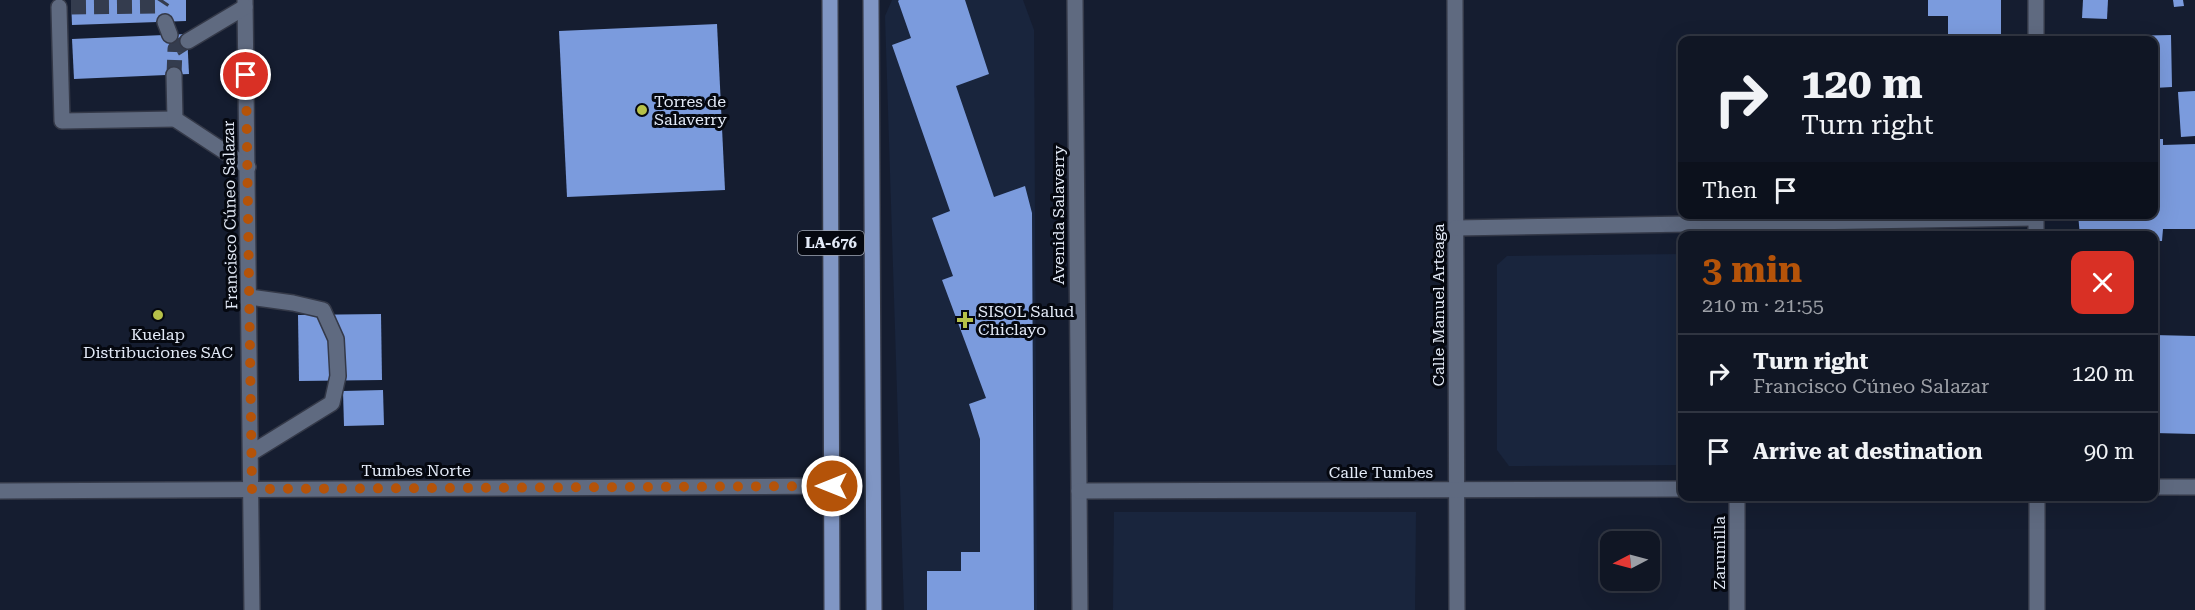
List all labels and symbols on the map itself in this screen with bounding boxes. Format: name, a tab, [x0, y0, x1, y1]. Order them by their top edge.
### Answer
pin	[220, 49, 271, 100]
place label: Torres de Salaverry	[654, 92, 727, 129]
marker: Torres de Salaverry	[635, 103, 649, 117]
street label: Francisco Cúneo Salazar	[219, 120, 241, 310]
street label: Avenida Salaverry	[1049, 145, 1068, 285]
street label: Calle Manuel Arteaga	[1429, 223, 1448, 387]
road number: LA-676	[798, 231, 864, 255]
place label: SISOL Salud Chiclayo	[978, 302, 1074, 339]
marker: Kuelap Distribuciones SAC	[151, 308, 165, 322]
marker: SISOL Salud Chiclayo	[956, 311, 974, 329]
place label: Kuelap Distribuciones SAC	[83, 325, 233, 362]
position arrow	[800, 454, 864, 518]
street label: Tumbes Norte	[361, 461, 471, 480]
street label: Calle Tumbes	[1329, 463, 1434, 482]
street label: Zarumilla	[1710, 516, 1729, 590]
north arrow	[1600, 531, 1660, 591]

